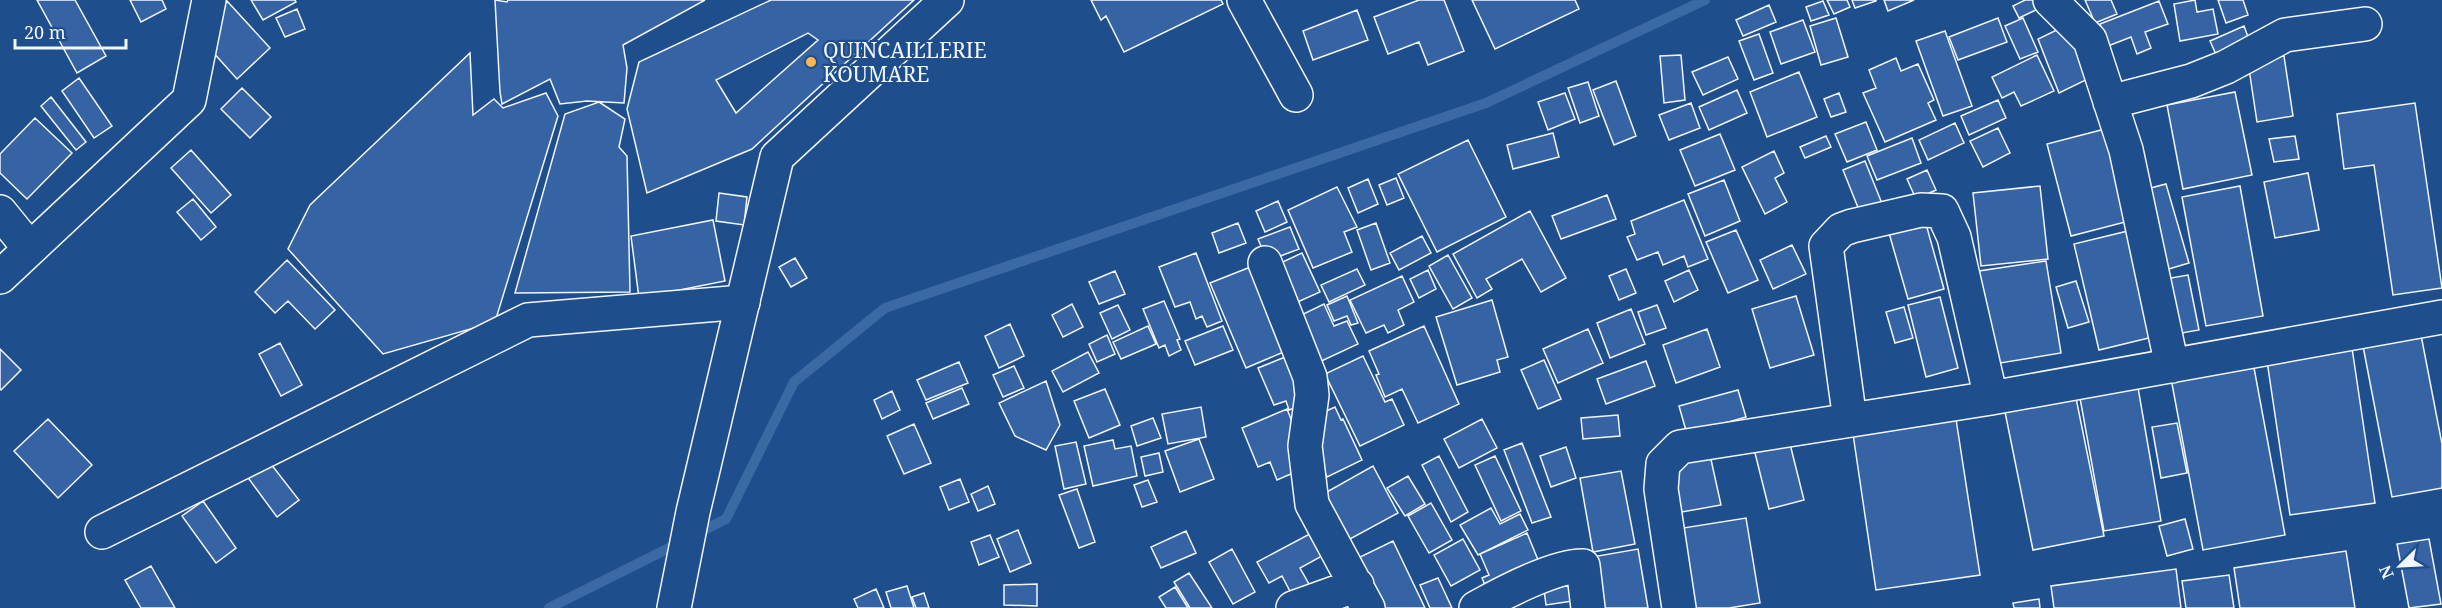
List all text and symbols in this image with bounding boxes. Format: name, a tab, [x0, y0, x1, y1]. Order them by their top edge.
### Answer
scale bar	[15, 12, 126, 50]
text: 20 m	[24, 20, 66, 44]
place label: QUINCAILLERIE KOUMARE	[823, 36, 987, 88]
marker: QUINCAILLERIE KOUMARE	[804, 55, 818, 69]
north arrow	[2370, 536, 2430, 596]
text: N	[2374, 562, 2399, 582]

